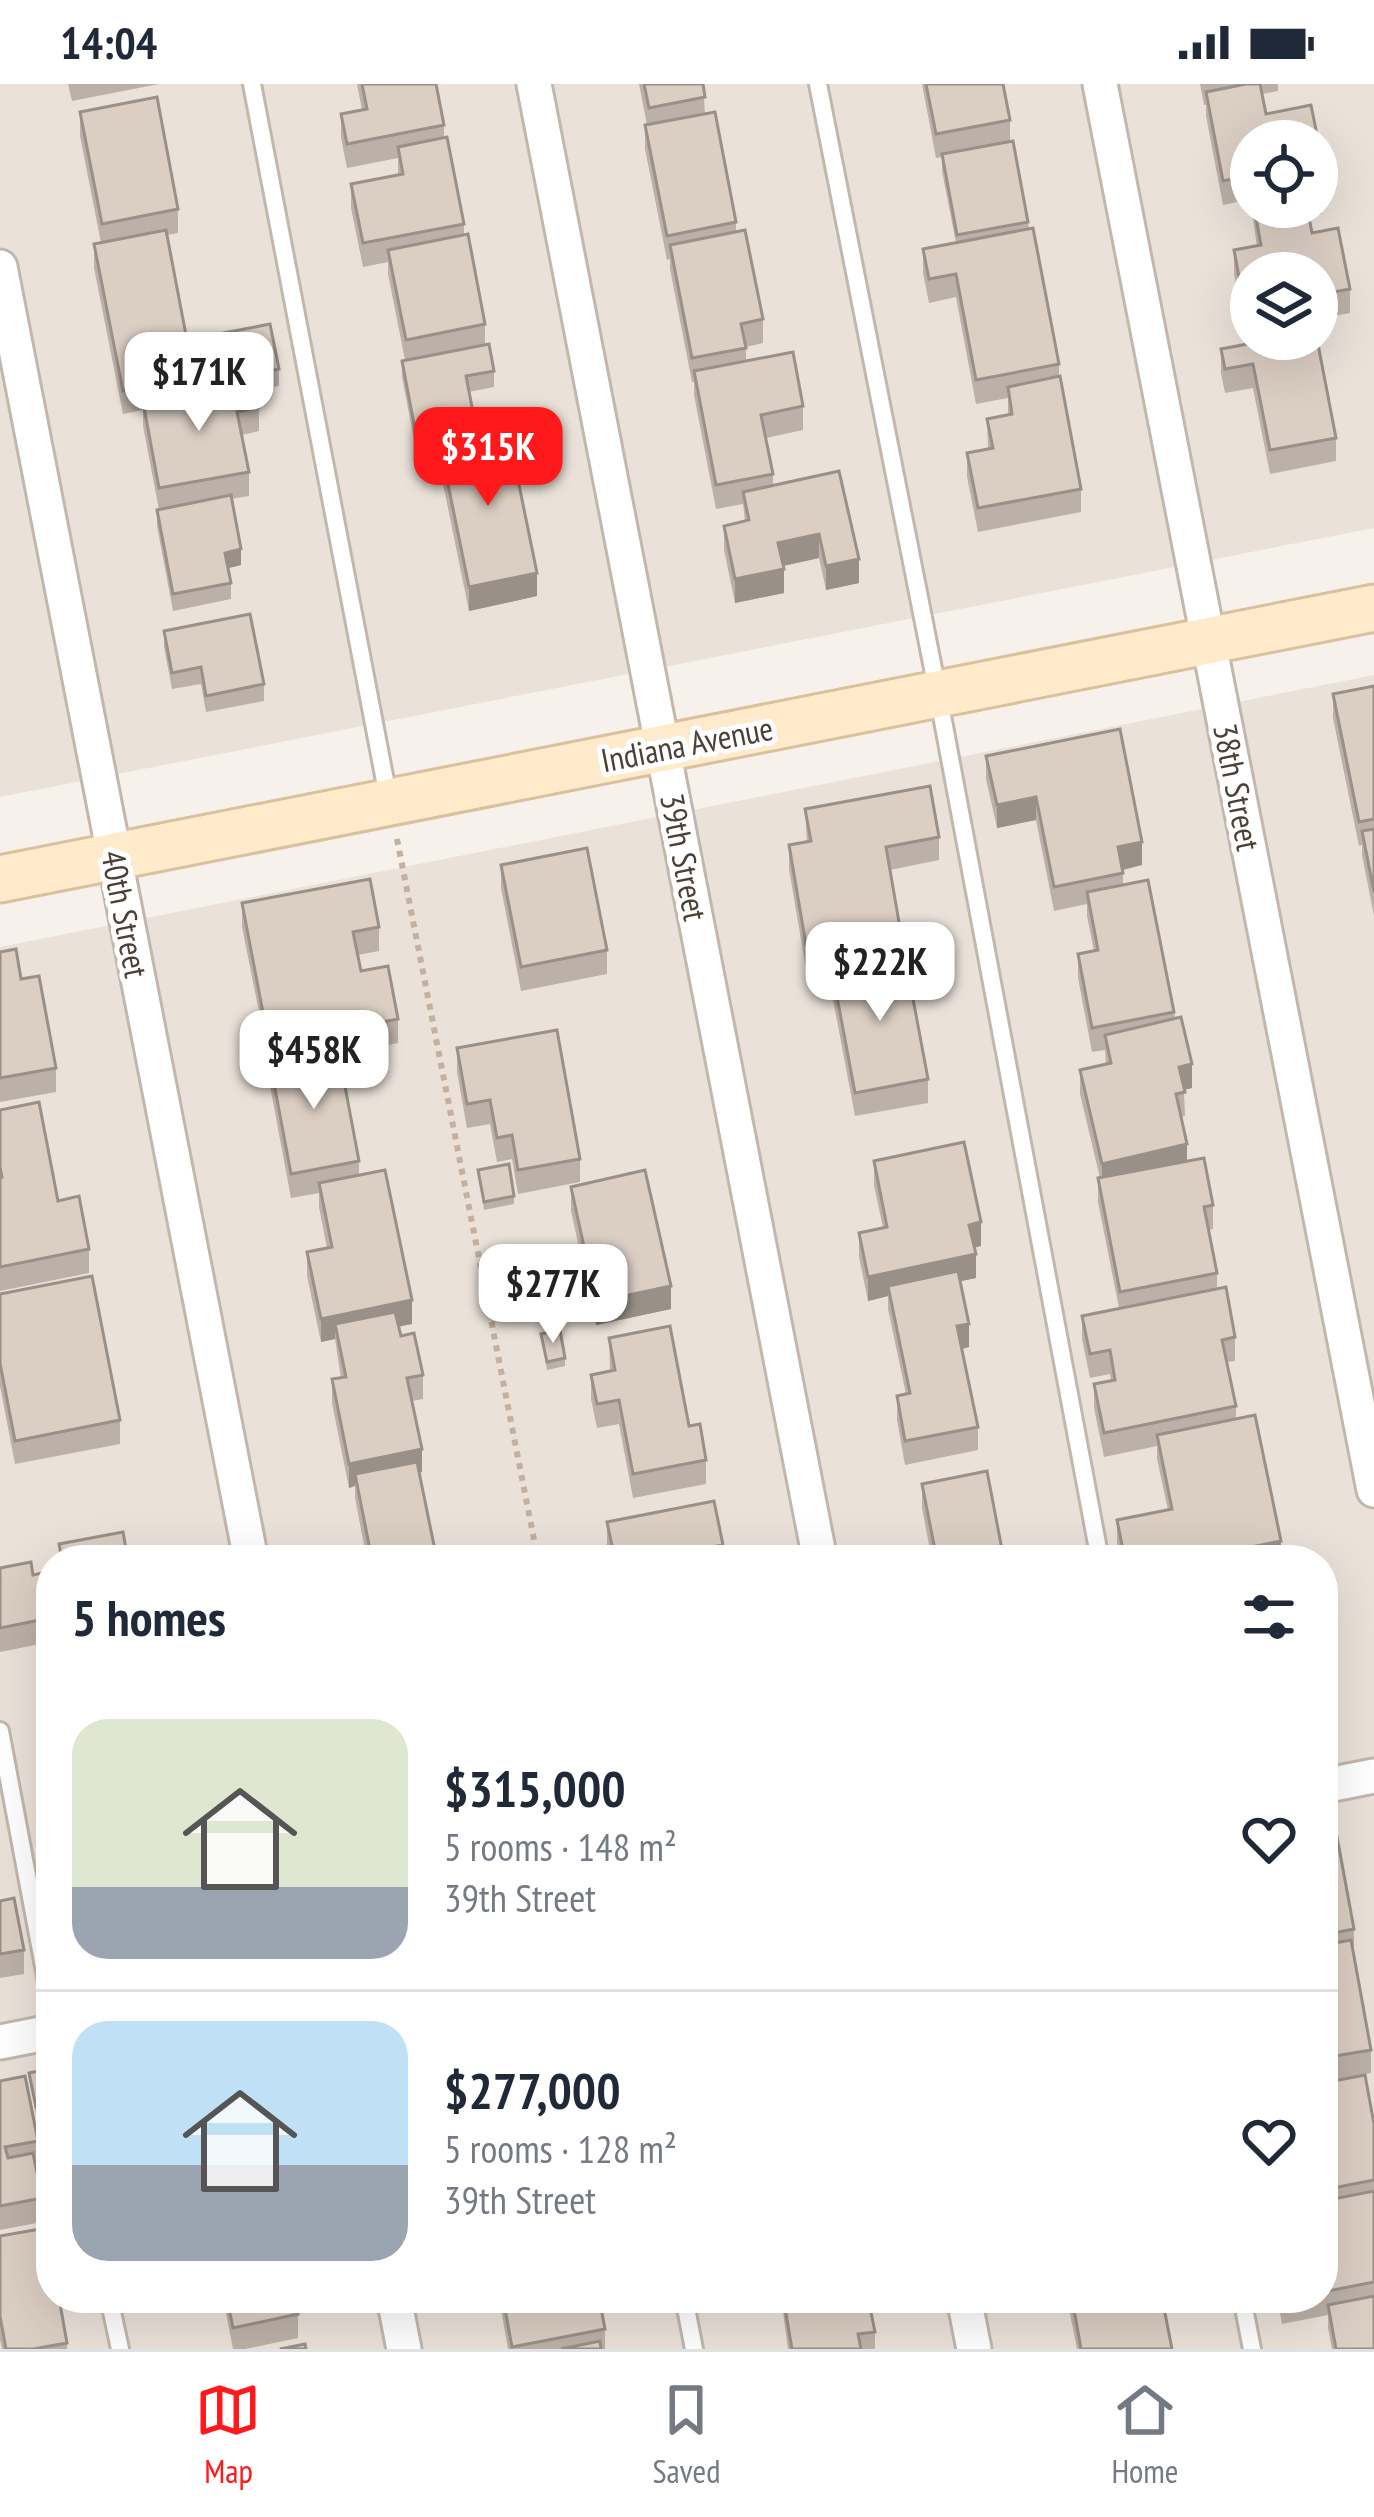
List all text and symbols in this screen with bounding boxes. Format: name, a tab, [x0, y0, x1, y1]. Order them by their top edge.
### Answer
text: 14:04	[60, 13, 157, 71]
map controls	[1230, 120, 1338, 360]
button: locate	[1230, 120, 1338, 228]
button: layers	[1230, 252, 1338, 360]
pin: $171K	[115, 332, 283, 434]
text: $171K	[152, 345, 246, 396]
pin: $315K	[404, 407, 572, 509]
text: $315K	[441, 420, 535, 471]
street label: Indiana Avenue	[597, 706, 776, 781]
street label: 38th Street	[1204, 720, 1271, 854]
street label: 39th Street	[651, 790, 718, 924]
street label: 40th Street	[92, 847, 159, 981]
pin: $222K	[796, 922, 964, 1024]
text: $222K	[833, 935, 927, 986]
pin: $458K	[230, 1010, 398, 1112]
text: $458K	[267, 1023, 361, 1074]
pin: $277K	[469, 1244, 637, 1346]
text: $277K	[506, 1257, 600, 1308]
text: 5 homes	[72, 1584, 226, 1650]
icon: filters	[1236, 1584, 1302, 1650]
text: $315,000	[444, 1755, 626, 1821]
icon: home	[168, 1767, 312, 1911]
icon: heart	[1236, 1806, 1302, 1872]
text: 5 rooms · 148 m²	[444, 1821, 677, 1872]
text: 39th Street	[444, 1872, 596, 1923]
text: $277,000	[444, 2057, 621, 2123]
icon: home	[168, 2069, 312, 2213]
icon: heart	[1236, 2108, 1302, 2174]
text: 5 rooms · 128 m²	[444, 2123, 677, 2174]
text: 39th Street	[444, 2174, 596, 2225]
tab: Map	[195, 2377, 261, 2492]
tab: Saved	[652, 2377, 720, 2492]
tab: Home	[1111, 2377, 1178, 2492]

